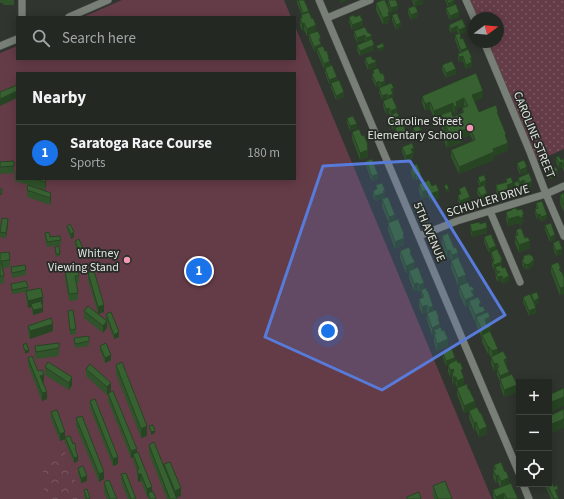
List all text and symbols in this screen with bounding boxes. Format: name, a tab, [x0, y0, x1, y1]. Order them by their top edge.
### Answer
north arrow	[468, 12, 504, 48]
search box	[16, 16, 296, 60]
icon: search	[30, 27, 52, 49]
text: Search here	[62, 28, 136, 49]
text: Nearby	[32, 86, 86, 110]
street label: CAROLINE STREET	[509, 89, 559, 181]
place label: Caroline Street Elementary School	[367, 113, 462, 144]
marker: Caroline Street Elementary School	[465, 123, 475, 133]
text: Saratoga Race Course	[70, 133, 212, 154]
text: 1	[42, 144, 48, 162]
text: 180 m	[247, 144, 280, 162]
text: Sports	[70, 154, 105, 172]
street label: SCHUYLER DRIVE	[445, 180, 531, 222]
street label: 5TH AVENUE	[409, 200, 449, 264]
place label: Whitney Viewing Stand	[48, 245, 119, 276]
marker: Whitney Viewing Stand	[122, 255, 132, 265]
pin: 1	[186, 256, 212, 286]
your location	[318, 321, 338, 341]
map controls	[516, 379, 552, 487]
button: +	[516, 379, 552, 415]
button: −	[516, 415, 552, 451]
button: locate	[516, 451, 552, 487]

